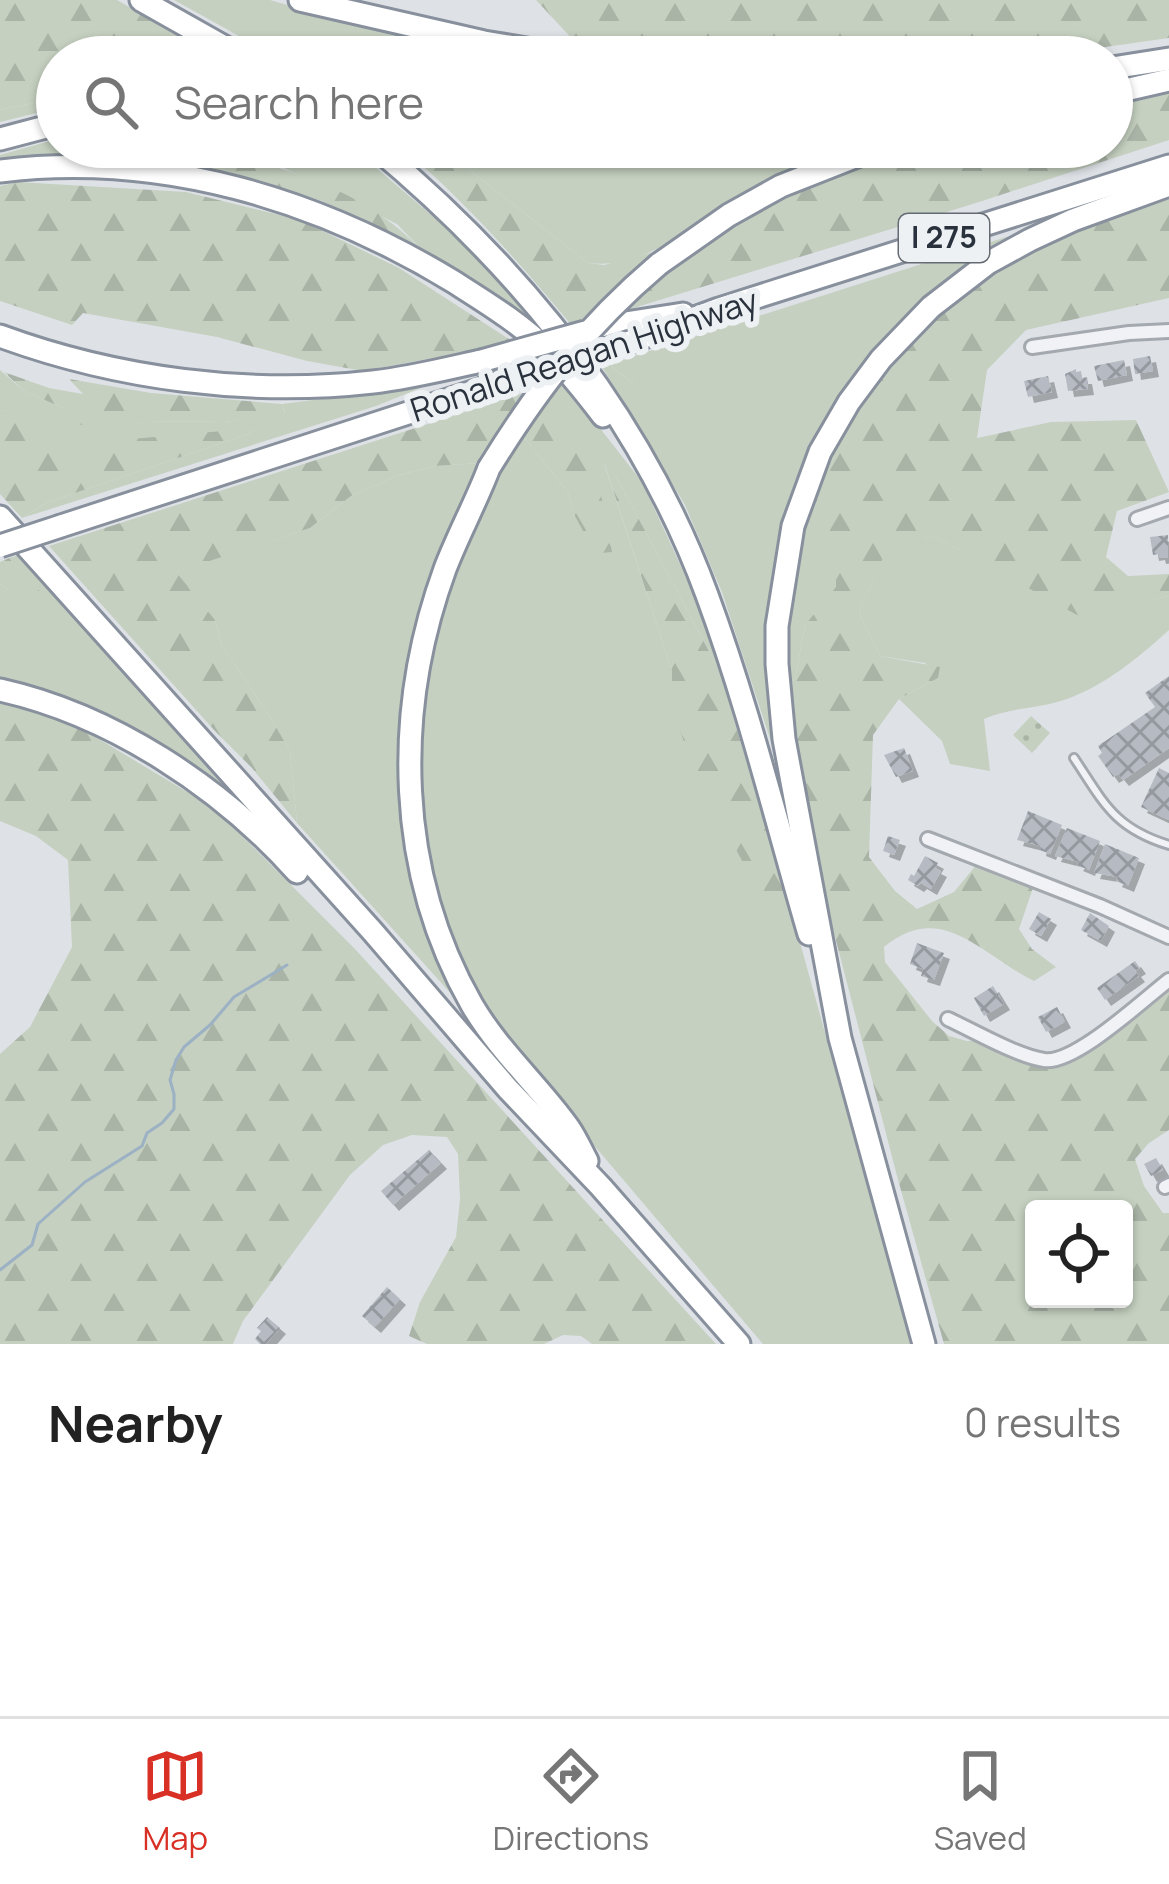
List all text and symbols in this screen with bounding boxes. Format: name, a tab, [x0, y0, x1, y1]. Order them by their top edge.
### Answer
search box	[36, 36, 1133, 168]
icon: search	[78, 69, 144, 135]
text: Search here	[174, 71, 424, 133]
road number: I 275	[899, 214, 989, 262]
street label: Ronald Reagan Highway	[404, 277, 763, 432]
map controls	[1025, 1200, 1133, 1308]
button: locate	[1025, 1200, 1133, 1308]
text: Nearby	[48, 1388, 223, 1457]
text: 0 results	[964, 1395, 1121, 1449]
tab: Map	[142, 1743, 208, 1860]
tab: Directions	[493, 1743, 649, 1860]
tab: Saved	[934, 1743, 1027, 1860]

